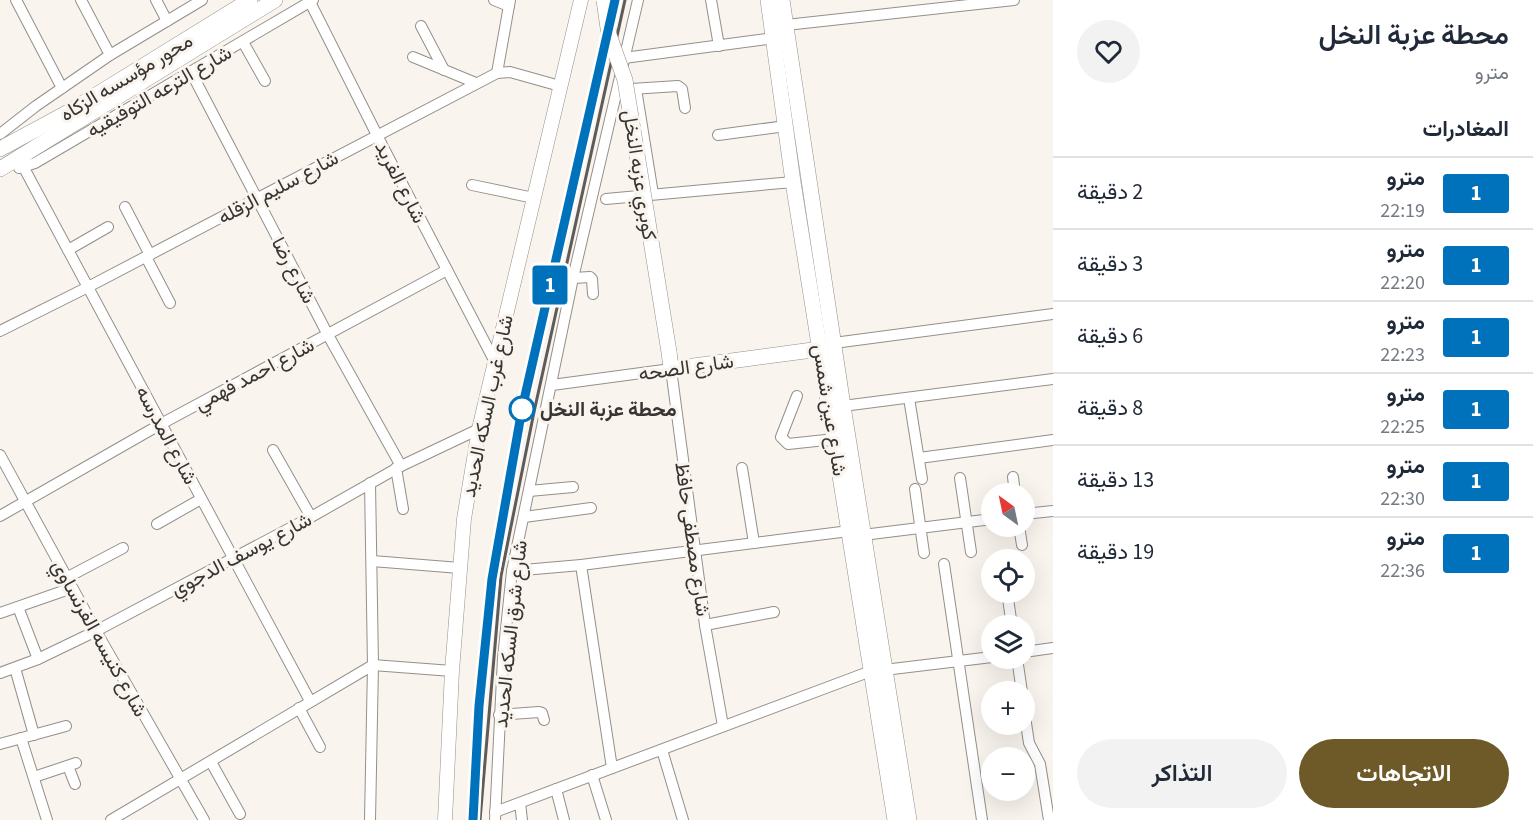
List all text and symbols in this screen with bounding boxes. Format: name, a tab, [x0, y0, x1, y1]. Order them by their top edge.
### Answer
text: محطة عزبة النخل	[1318, 15, 1509, 55]
button: heart	[1077, 20, 1140, 83]
street label: محور مؤسسه الزكاه	[55, 27, 198, 129]
street label: شارع الترعه التوفيقيه	[82, 39, 237, 145]
text: مترو	[1475, 59, 1509, 87]
street label: كوبري عزبه النخل	[613, 108, 663, 243]
text: المغادرات	[1423, 113, 1509, 145]
street label: شارع الفريد	[367, 136, 433, 229]
street label: شارع سليم الزقله	[213, 144, 344, 231]
text: مترو	[1387, 162, 1425, 194]
text: 2 دقيقة	[1077, 176, 1143, 208]
text: 1	[1470, 178, 1482, 208]
text: 22:19	[1380, 197, 1425, 225]
street label: شارع رضا	[264, 232, 322, 309]
text: مترو	[1387, 234, 1425, 266]
text: 3 دقيقة	[1077, 248, 1143, 280]
text: 1	[1470, 250, 1482, 280]
line badge: 1	[530, 266, 570, 304]
text: 22:20	[1380, 269, 1425, 297]
text: 1	[544, 270, 556, 300]
text: مترو	[1387, 306, 1425, 338]
street label: شارع غرب السكه الحديد	[455, 312, 521, 500]
text: 6 دقيقة	[1077, 320, 1143, 352]
text: 1	[1470, 322, 1482, 352]
street label: شارع احمد فهمي	[190, 331, 320, 420]
text: 22:23	[1380, 341, 1425, 369]
street label: شارع عين شمس	[805, 342, 853, 478]
street label: شارع الصحه	[637, 347, 736, 389]
text: مترو	[1387, 378, 1425, 410]
street label: شارع المدرسه	[128, 381, 204, 490]
text: 8 دقيقة	[1077, 392, 1143, 424]
text: 1	[1470, 394, 1482, 424]
marker: محطة عزبة النخل	[509, 396, 535, 422]
place label: محطة عزبة النخل	[540, 396, 677, 424]
text: 22:25	[1380, 413, 1425, 441]
text: مترو	[1387, 450, 1425, 482]
street label: شارع مصطفى حافظ	[667, 460, 717, 618]
text: 13 دقيقة	[1077, 464, 1154, 496]
text: 1	[1470, 466, 1482, 496]
north arrow	[981, 483, 1035, 537]
map controls	[981, 483, 1035, 801]
text: 22:30	[1380, 485, 1425, 513]
street label: شارع يوسف الدجوي	[166, 506, 318, 606]
text: مترو	[1387, 522, 1425, 554]
text: 19 دقيقة	[1077, 536, 1154, 568]
text: 1	[1470, 538, 1482, 568]
street label: شارع شرق السكه الحديد	[487, 539, 535, 729]
button: locate	[981, 549, 1035, 603]
street label: شارع كنيسه الفرنساوي	[42, 555, 154, 723]
text: 22:36	[1380, 557, 1425, 585]
button: layers	[981, 615, 1035, 669]
button: +	[981, 681, 1035, 735]
button: التذاكر	[1077, 739, 1287, 808]
button: الاتجاهات	[1299, 739, 1509, 808]
button: −	[981, 747, 1035, 801]

